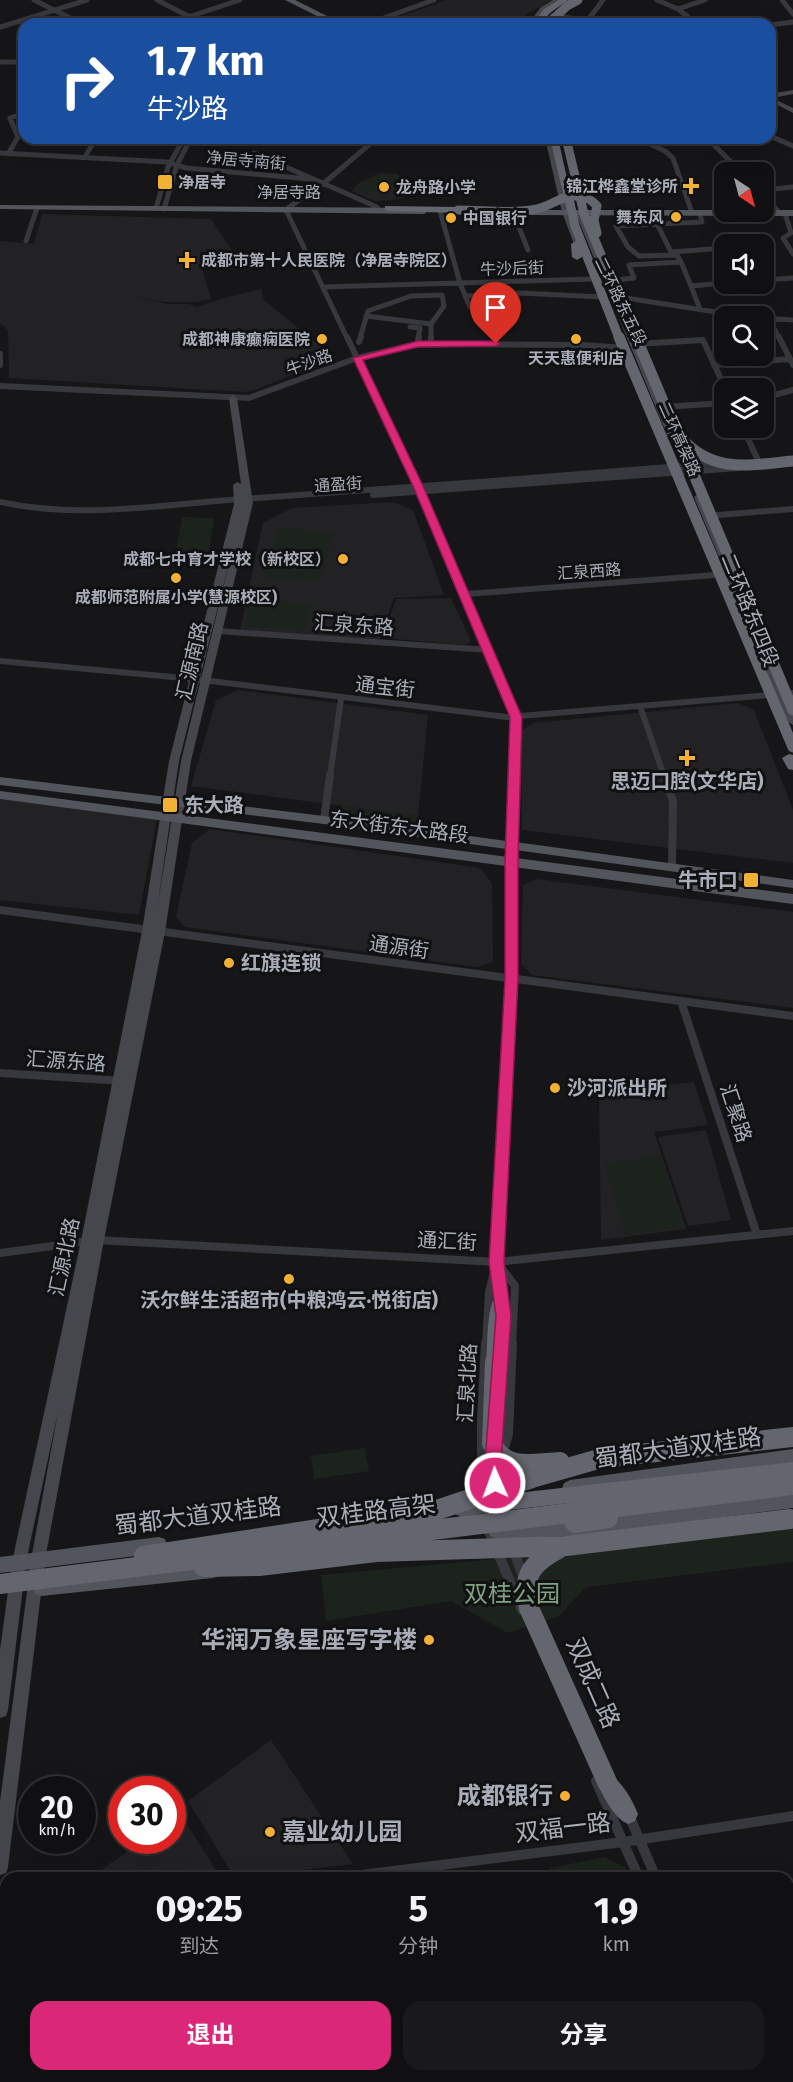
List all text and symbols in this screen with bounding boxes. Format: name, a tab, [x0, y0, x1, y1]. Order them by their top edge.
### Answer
text: 1.7 km	[147, 36, 265, 86]
icon: right	[48, 42, 126, 120]
text: 牛沙路	[147, 93, 228, 125]
street label: 净居寺南街	[205, 148, 287, 173]
north arrow	[714, 162, 774, 222]
map controls	[714, 162, 774, 438]
marker: 净居寺	[156, 173, 174, 191]
place label: 净居寺	[178, 173, 226, 192]
place label: 锦江桦鑫堂诊所	[566, 177, 678, 196]
marker: 锦江桦鑫堂诊所	[682, 177, 700, 195]
place label: 龙舟路小学	[396, 178, 476, 197]
marker: 龙舟路小学	[377, 180, 391, 194]
street label: 净居寺路	[257, 183, 321, 202]
place label: 舞东风	[616, 208, 664, 227]
place label: 中国银行	[463, 209, 527, 228]
marker: 舞东风	[669, 210, 683, 224]
marker: 中国银行	[444, 211, 458, 225]
button: sound	[714, 234, 774, 294]
marker: 成都市第十人民医院（净居寺院区）	[178, 251, 196, 269]
place label: 成都市第十人民医院（净居寺院区）	[201, 251, 457, 270]
street label: 二环路东五段	[591, 254, 650, 349]
street label: 牛沙后街	[480, 258, 544, 279]
pin	[470, 282, 521, 344]
icon: arrive	[479, 291, 512, 324]
button: search	[714, 306, 774, 366]
place label: 成都神康癫痫医院	[182, 330, 310, 349]
marker: 成都神康癫痫医院	[315, 332, 329, 346]
marker: 天天惠便利店	[569, 332, 583, 346]
street label: 牛沙路	[283, 345, 335, 380]
place label: 天天惠便利店	[528, 349, 624, 368]
button: layers	[714, 378, 774, 438]
street label: 二环高架路	[655, 399, 704, 480]
street label: 通盈街	[313, 473, 363, 496]
place label: 成都七中育才学校（新校区）	[123, 550, 331, 569]
street label: 二环路东四段	[716, 550, 784, 670]
marker: 成都七中育才学校（新校区）	[336, 552, 350, 566]
street label: 汇泉西路	[556, 560, 622, 583]
marker: 成都师范附属小学(慧源校区)	[169, 571, 183, 585]
place label: 成都师范附属小学(慧源校区)	[75, 588, 277, 607]
street label: 汇泉东路	[313, 610, 395, 640]
street label: 汇源南路	[171, 619, 213, 703]
street label: 通宝街	[354, 672, 416, 702]
marker: 思迈口腔(文华店)	[678, 749, 696, 767]
place label: 思迈口腔(文华店)	[611, 769, 764, 793]
place label: 东大路	[184, 793, 244, 817]
marker: 东大路	[161, 796, 179, 814]
street label: 东大街东大路段	[328, 807, 470, 847]
place label: 牛市口	[678, 868, 738, 892]
marker: 牛市口	[742, 871, 760, 889]
street label: 通源街	[368, 931, 430, 963]
place label: 红旗连锁	[241, 951, 322, 975]
marker: 红旗连锁	[222, 956, 236, 970]
street label: 汇源东路	[25, 1046, 107, 1076]
place label: 沙河派出所	[567, 1076, 667, 1100]
marker: 沙河派出所	[548, 1081, 562, 1095]
street label: 汇聚路	[715, 1081, 757, 1145]
street label: 汇源北路	[44, 1215, 84, 1299]
street label: 通汇街	[416, 1227, 478, 1255]
marker: 沃尔鲜生活超市(中粮鸿云·悦街店)	[282, 1272, 296, 1286]
place label: 沃尔鲜生活超市(中粮鸿云·悦街店)	[140, 1288, 438, 1312]
street label: 汇泉北路	[453, 1342, 481, 1424]
street label: 蜀都大道双桂路	[593, 1422, 763, 1474]
position arrow	[463, 1451, 527, 1515]
street label: 双桂路高架	[315, 1490, 437, 1532]
street label: 蜀都大道双桂路	[113, 1492, 283, 1540]
park label: 双桂公园	[464, 1580, 560, 1608]
place label: 华润万象星座写字楼	[201, 1626, 417, 1654]
marker: 华润万象星座写字楼	[422, 1633, 436, 1647]
street label: 双成二路	[561, 1633, 625, 1733]
speed limit sign: 30	[108, 1776, 186, 1854]
place label: 成都银行	[457, 1782, 553, 1810]
marker: 成都银行	[558, 1789, 572, 1803]
text: 20	[40, 1790, 74, 1826]
street label: 双福一路	[514, 1808, 612, 1848]
place label: 嘉业幼儿园	[282, 1818, 402, 1846]
text: km/h	[38, 1821, 76, 1839]
marker: 嘉业幼儿园	[263, 1825, 277, 1839]
text: 09:25	[155, 1887, 243, 1931]
text: 5	[409, 1887, 428, 1931]
text: 1.9	[594, 1889, 639, 1933]
text: km	[602, 1932, 630, 1956]
text: 到达	[179, 1934, 219, 1958]
text: 分钟	[398, 1934, 438, 1958]
button: 退出	[30, 2001, 391, 2070]
button: 分享	[403, 2001, 764, 2070]

